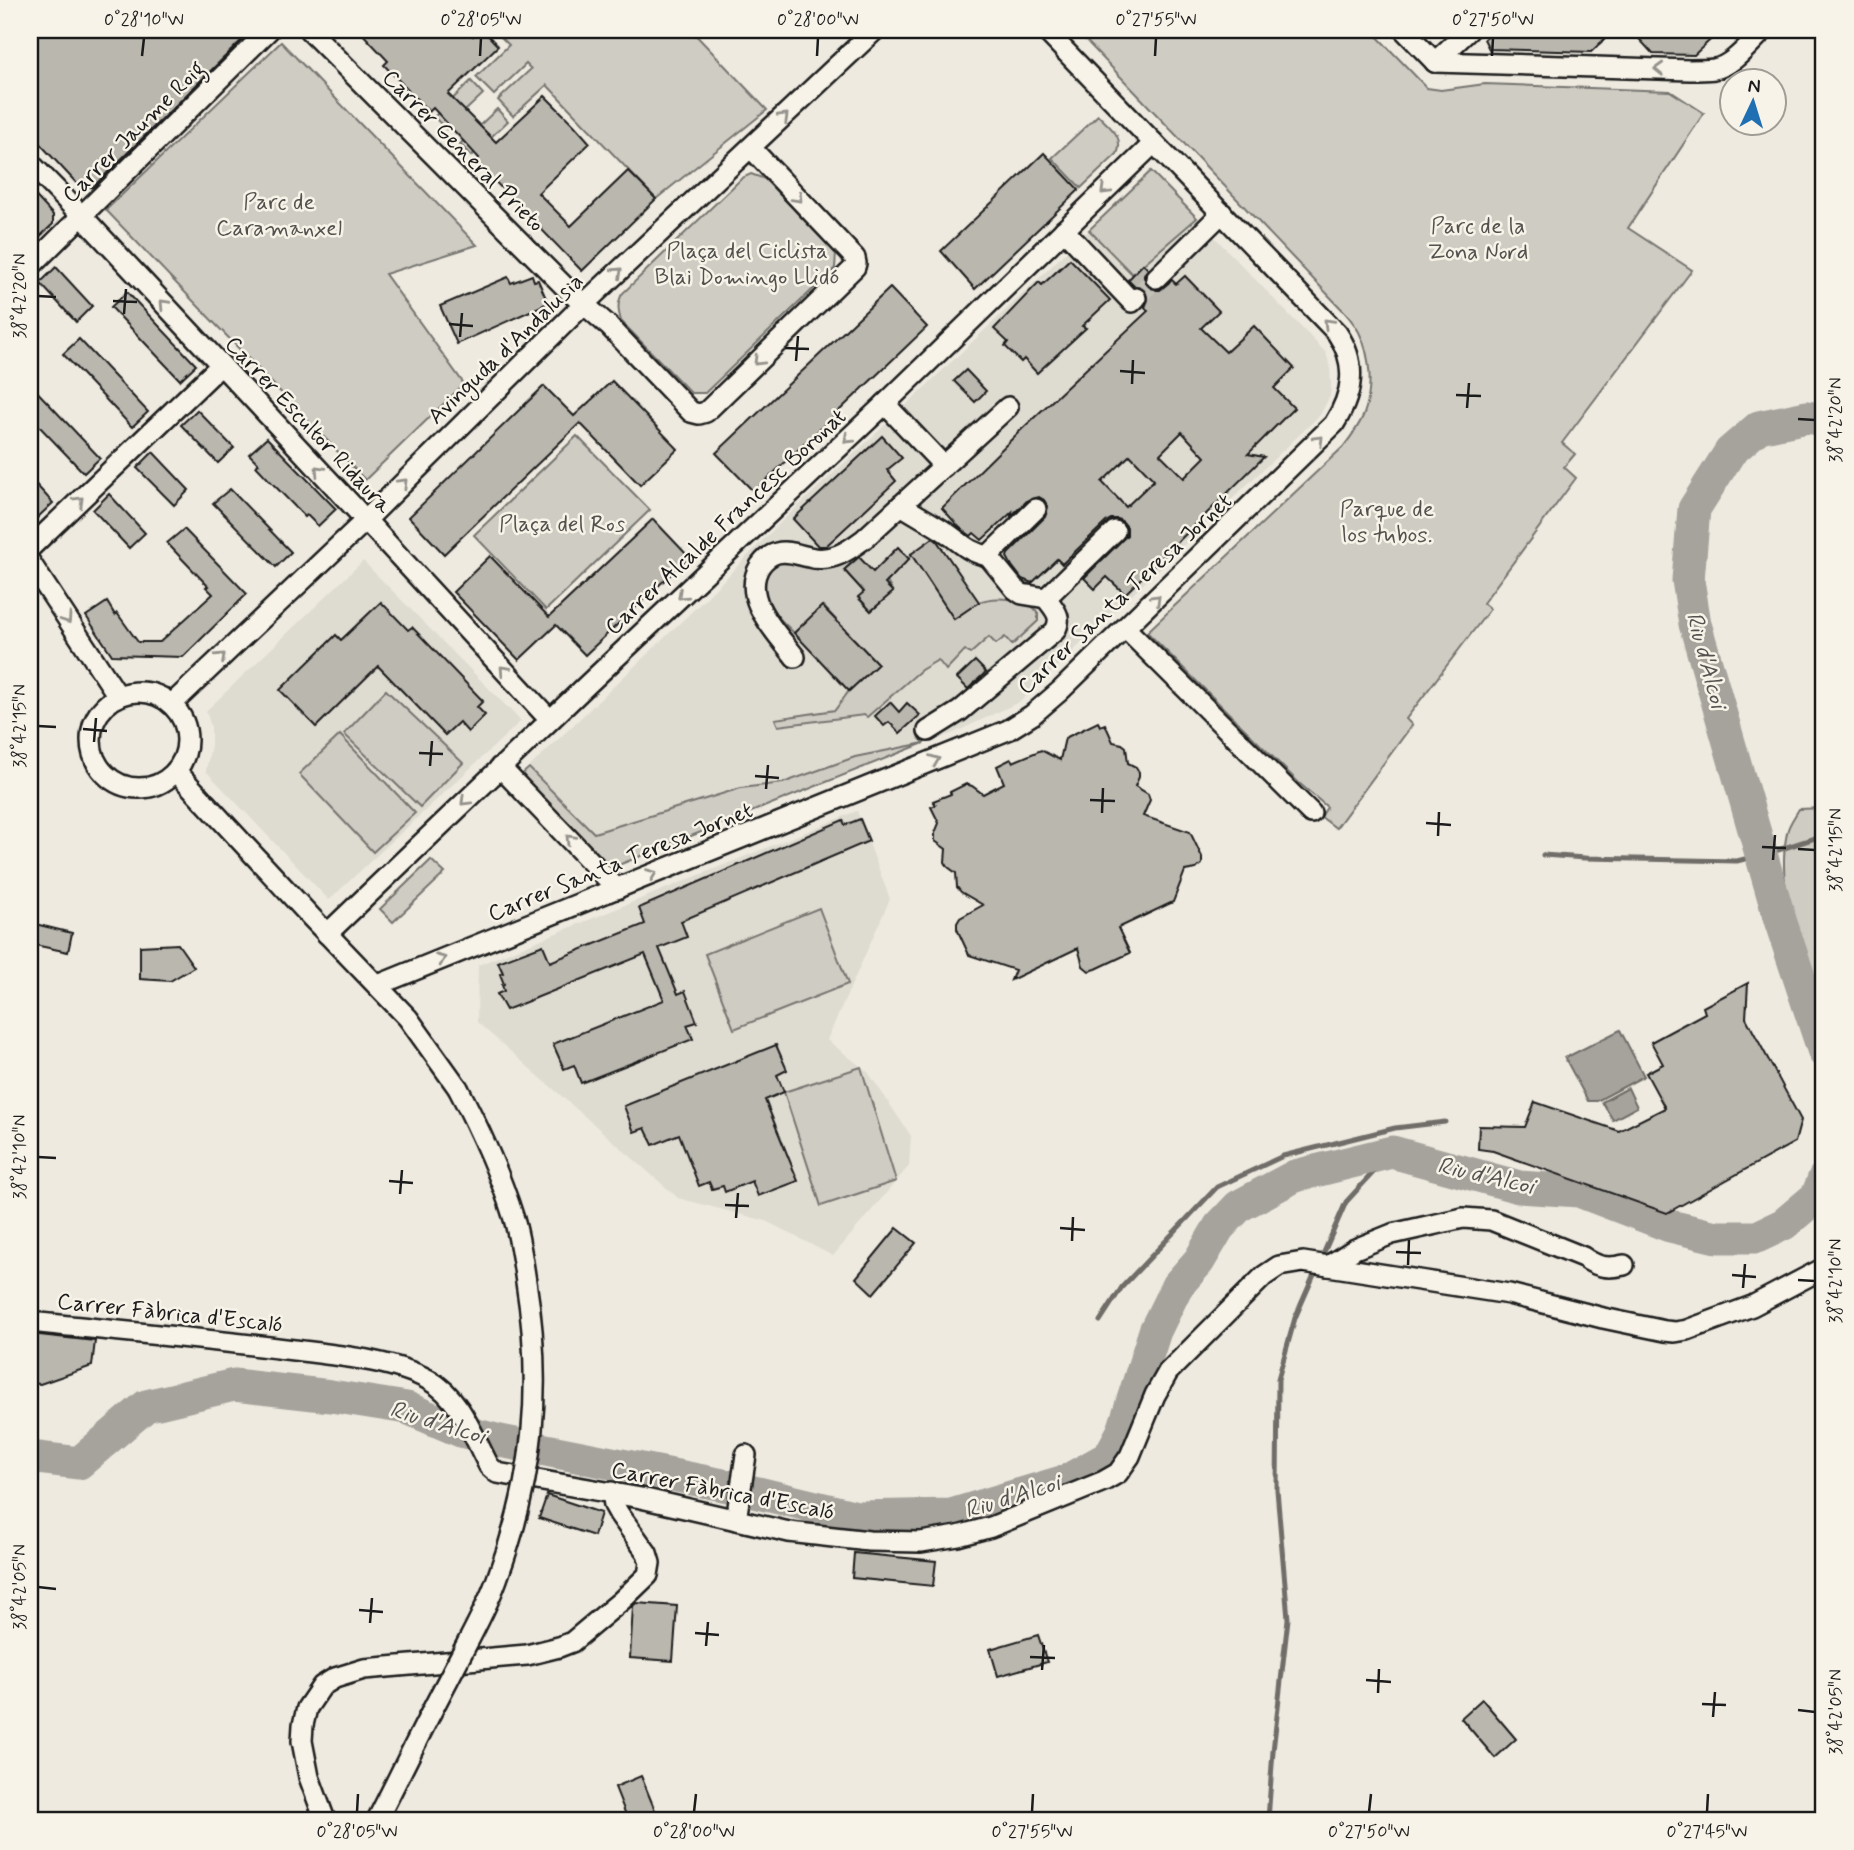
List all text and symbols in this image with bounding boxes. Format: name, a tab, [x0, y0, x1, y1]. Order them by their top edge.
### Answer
text: 0°28'10"W	[104, 8, 184, 32]
text: 0°28'05"W	[440, 8, 522, 32]
text: 0°28'00"W	[777, 8, 859, 32]
text: 0°27'55"W	[1115, 8, 1197, 32]
text: 0°27'50"W	[1452, 8, 1534, 32]
street label: Carrer Jaume Roig	[57, 55, 214, 212]
one-way arrow	[1653, 61, 1664, 76]
street label: Carrer General Prieto	[375, 64, 550, 239]
north arrow	[1717, 66, 1787, 136]
text: N	[1747, 74, 1761, 99]
one-way arrow	[776, 112, 789, 125]
one-way arrow	[1100, 182, 1113, 195]
park label: Parc de Caramanxel	[216, 188, 342, 244]
one-way arrow	[789, 190, 802, 203]
park label: Parc de la Zona Nord	[1428, 212, 1528, 268]
park label: Plaça del Ciclista Blai Domingo Llidó	[655, 237, 839, 293]
text: 38°42'20"N	[8, 253, 32, 339]
street label: Avinguda d'Andalusia	[422, 267, 592, 433]
one-way arrow	[610, 268, 623, 281]
one-way arrow	[159, 299, 172, 312]
one-way arrow	[1323, 318, 1336, 331]
street label: Carrer Escultor Ridaura	[217, 330, 398, 521]
one-way arrow	[753, 353, 766, 366]
text: 38°42'20"N	[1824, 377, 1848, 463]
street label: Carrer Alcalde Francesc Boronat	[599, 402, 854, 642]
one-way arrow	[843, 431, 856, 443]
one-way arrow	[1311, 436, 1324, 449]
one-way arrow	[315, 465, 327, 478]
one-way arrow	[395, 478, 408, 491]
street label: Carrer Santa Teresa Jornet	[1012, 487, 1239, 702]
park label: Parque de los tubos.	[1340, 495, 1434, 551]
one-way arrow	[70, 496, 83, 509]
park label: Plaça del Ros	[499, 510, 625, 540]
one-way arrow	[677, 587, 690, 599]
one-way arrow	[1148, 595, 1161, 608]
water label: Riu d'Alcoi	[1678, 609, 1734, 715]
one-way arrow	[59, 611, 72, 624]
one-way arrow	[213, 653, 226, 666]
one-way arrow	[499, 665, 512, 678]
text: 38°42'15"N	[8, 684, 32, 768]
one-way arrow	[929, 755, 941, 769]
one-way arrow	[460, 792, 473, 805]
street label: Carrer Santa Teresa Jornet	[484, 796, 758, 930]
text: 38°42'15"N	[1824, 808, 1848, 892]
one-way arrow	[566, 834, 578, 847]
one-way arrow	[646, 869, 658, 883]
one-way arrow	[435, 954, 447, 968]
text: 38°42'10"N	[8, 1115, 32, 1199]
water label: Riu d'Alcoi	[1434, 1150, 1540, 1203]
text: 38°42'10"N	[1824, 1239, 1848, 1323]
street label: Carrer Fàbrica d'Escaló	[56, 1287, 284, 1341]
water label: Riu d'Alcoi	[386, 1394, 492, 1454]
street label: Carrer Fàbrica d'Escaló	[609, 1456, 837, 1528]
water label: Riu d'Alcoi	[961, 1467, 1067, 1527]
text: 38°42'05"N	[8, 1544, 32, 1630]
text: 38°42'05"N	[1824, 1669, 1848, 1755]
text: 0°28'05"W	[316, 1820, 398, 1844]
text: 0°28'00"W	[653, 1820, 735, 1844]
text: 0°27'55"W	[991, 1820, 1073, 1844]
text: 0°27'50"W	[1328, 1820, 1410, 1844]
text: 0°27'45"W	[1667, 1820, 1747, 1844]

